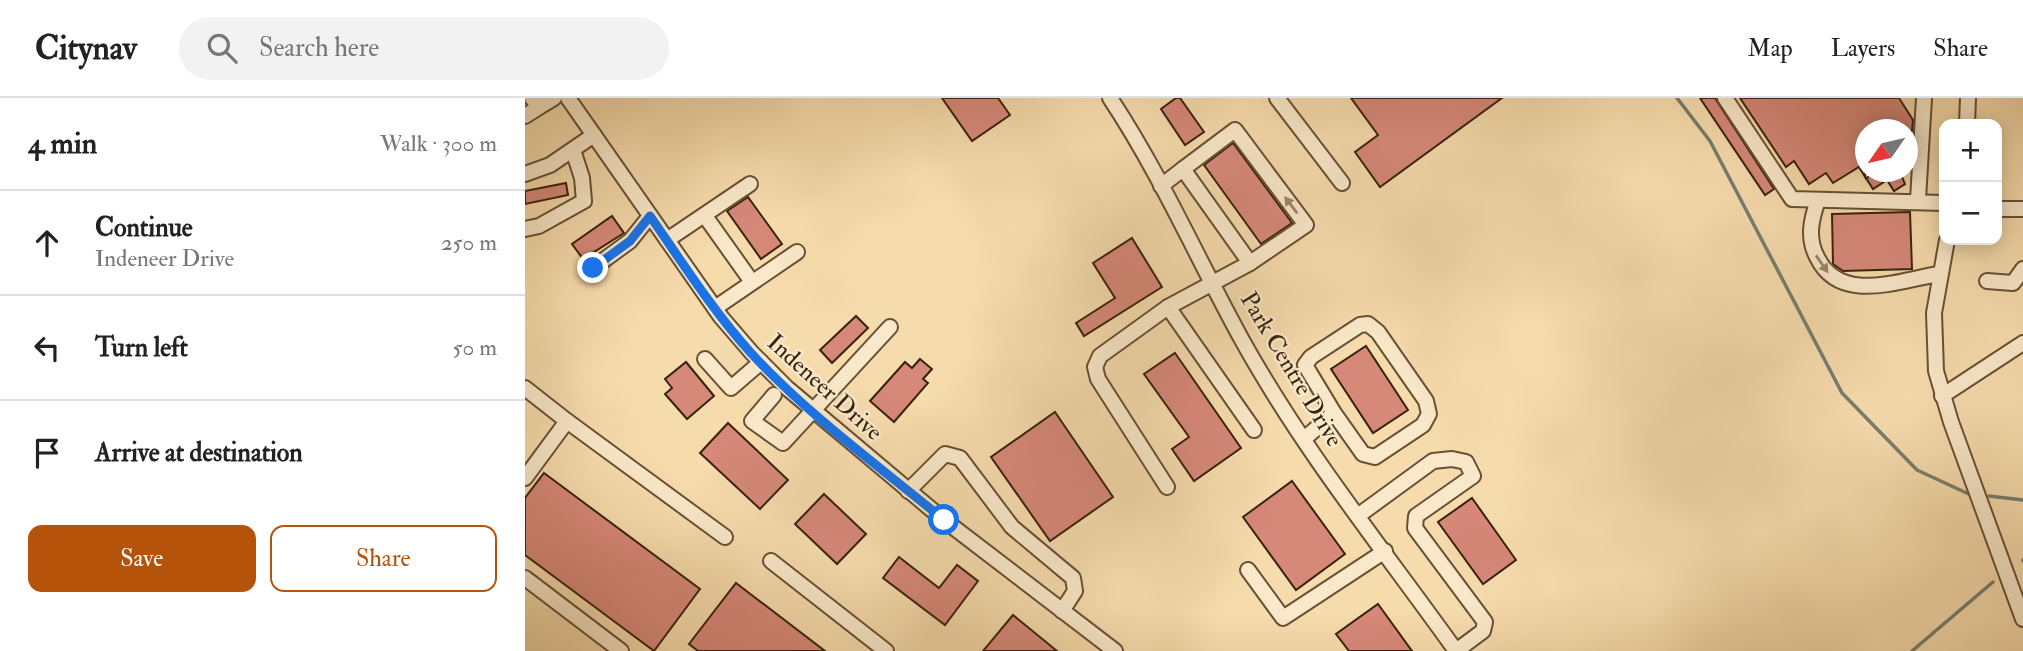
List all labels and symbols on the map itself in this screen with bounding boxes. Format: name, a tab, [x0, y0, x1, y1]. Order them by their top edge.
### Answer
north arrow	[1855, 119, 1918, 182]
one-way arrow	[1284, 196, 1298, 214]
route end	[577, 252, 608, 283]
one-way arrow	[1815, 255, 1829, 273]
street label: Park Centre Drive	[1233, 286, 1350, 452]
street label: Indeneer Drive	[760, 327, 889, 447]
route start	[928, 504, 959, 535]

